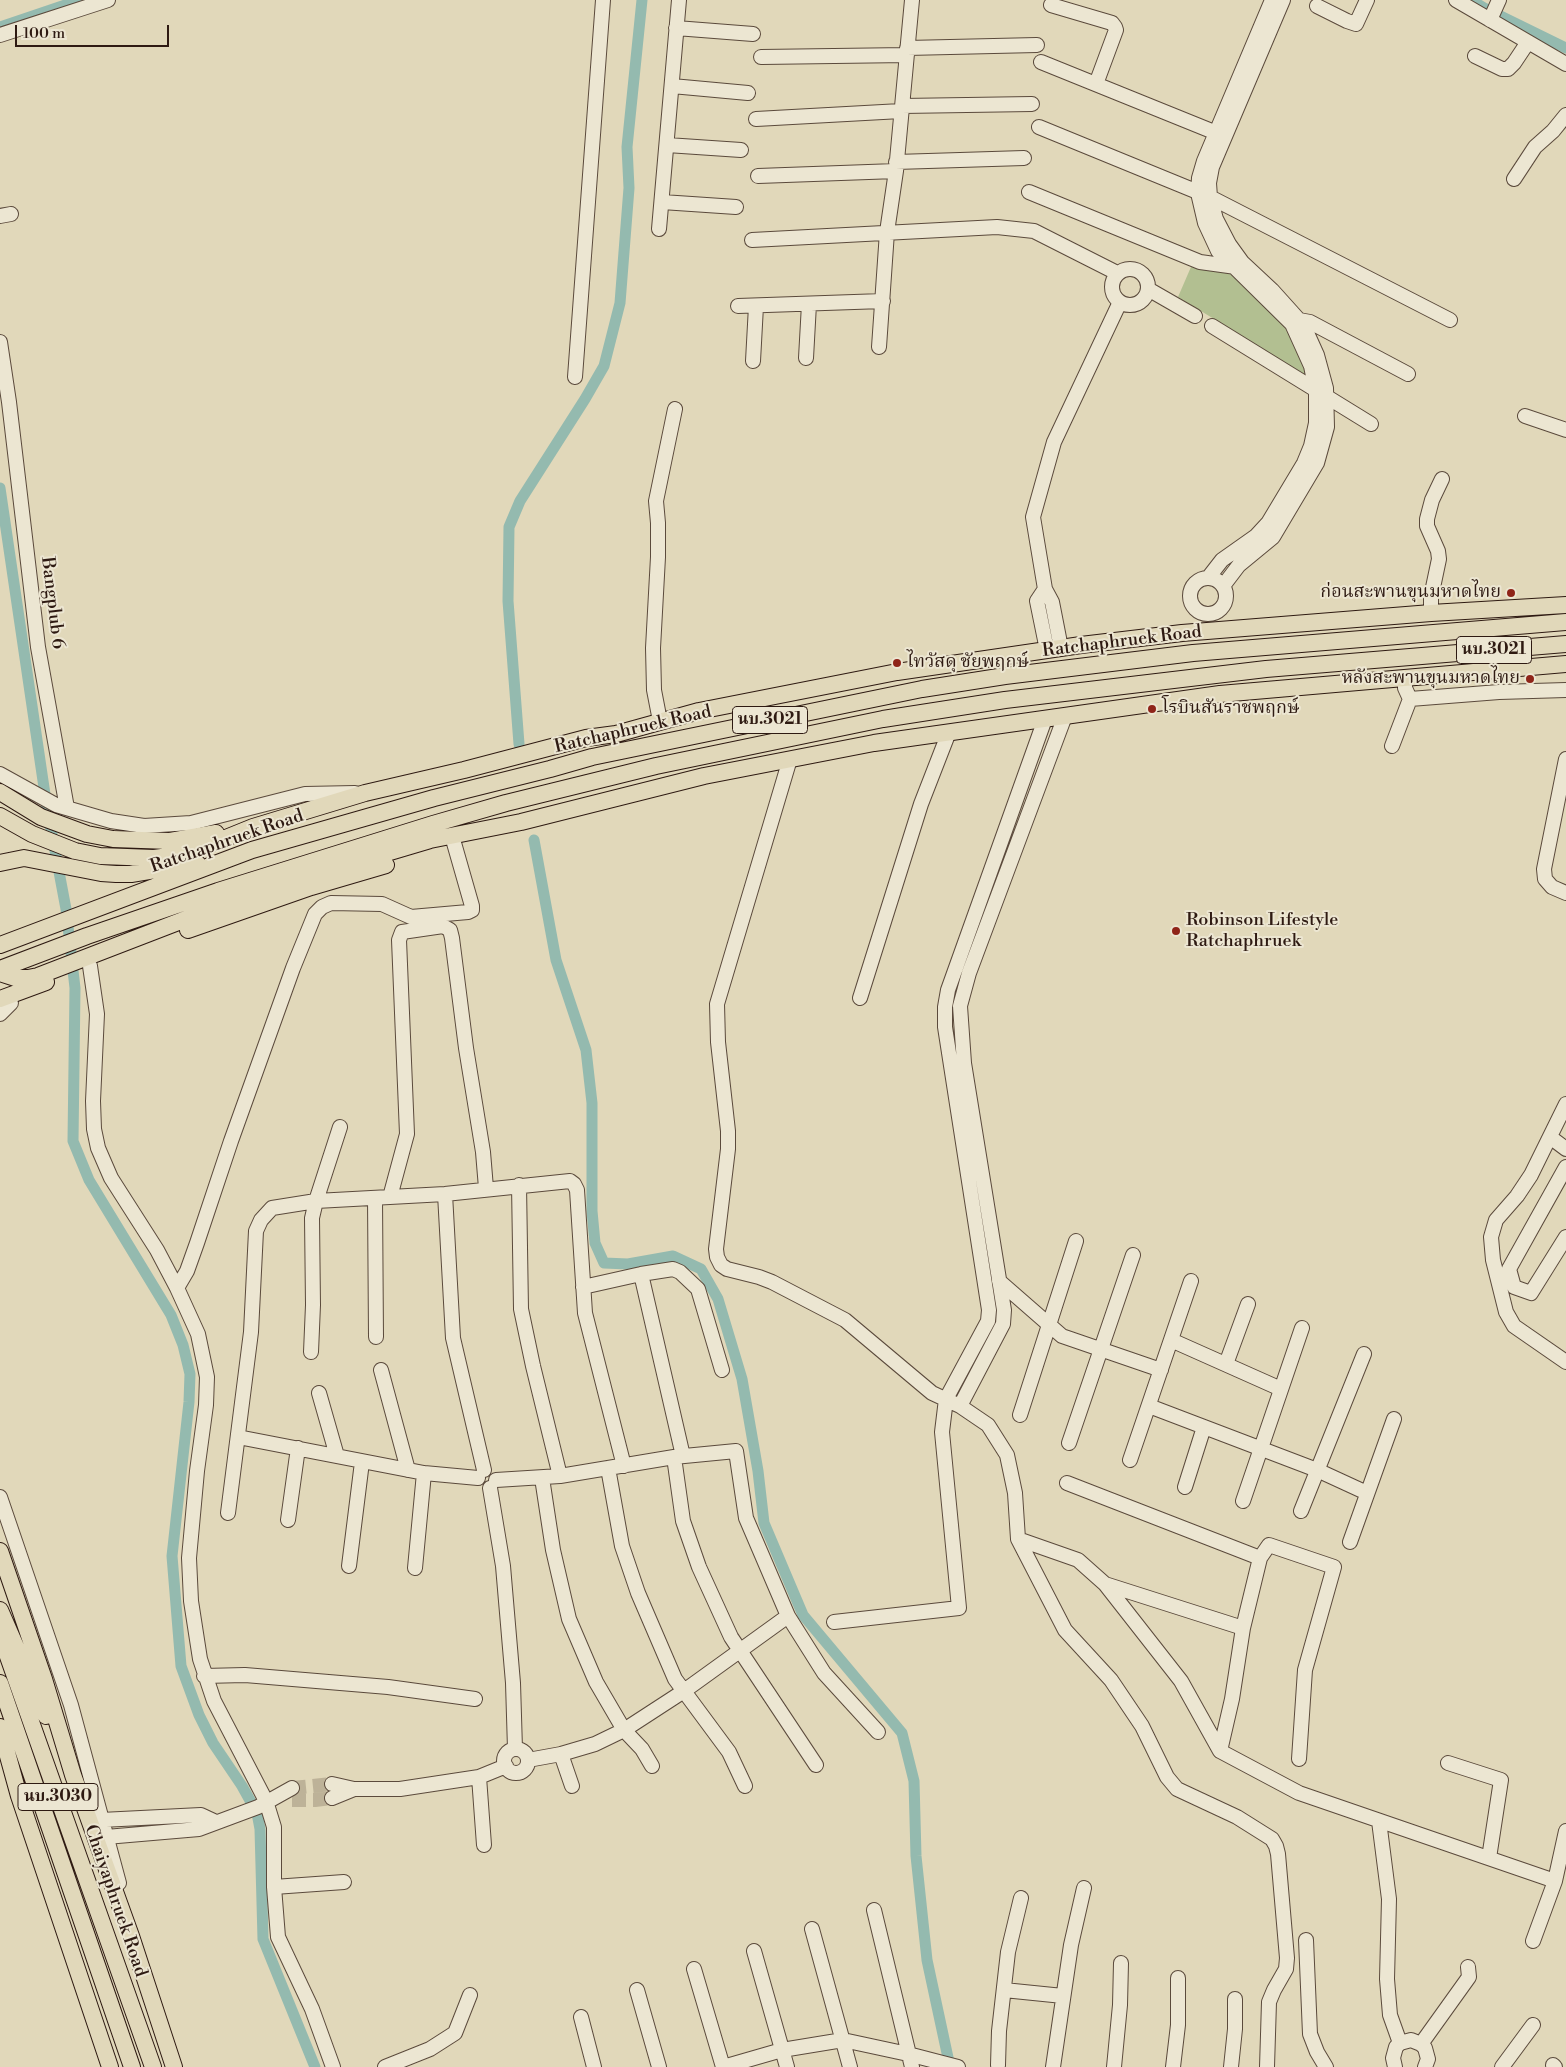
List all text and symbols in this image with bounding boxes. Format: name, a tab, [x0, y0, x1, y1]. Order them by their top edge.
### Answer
scale bar	[18, 15, 171, 47]
text: 100 m	[23, 24, 65, 43]
street label: Bangplub 6	[36, 556, 68, 650]
place label: ก่อนสะพานขุนมหาดไทย	[1320, 582, 1501, 604]
marker: ก่อนสะพานขุนมหาดไทย	[1505, 587, 1517, 599]
street label: Ratchaphruek Road	[1041, 621, 1203, 663]
road number: นบ.3021	[1456, 636, 1532, 664]
place label: ไทวัสดุ ชัยพฤกษ์	[907, 652, 1029, 674]
marker: ไทวัสดุ ชัยพฤกษ์	[891, 657, 903, 669]
place label: หลังสะพานขุนมหาดไทย	[1341, 668, 1520, 690]
marker: หลังสะพานขุนมหาดไทย	[1524, 673, 1536, 685]
place label: โรบินสันราชพฤกษ์	[1162, 698, 1299, 720]
street label: Ratchaphruek Road	[552, 701, 714, 759]
marker: โรบินสันราชพฤกษ์	[1146, 703, 1158, 715]
road number: นบ.3021	[732, 706, 808, 734]
street label: Ratchaphruek Road	[148, 806, 306, 878]
place label: Robinson Lifestyle Ratchaphruek	[1186, 910, 1338, 952]
marker: Robinson Lifestyle Ratchaphruek	[1170, 925, 1182, 937]
road number: นบ.3030	[18, 1784, 98, 1810]
street label: Chaiyaphruek Road	[79, 1822, 151, 1980]

